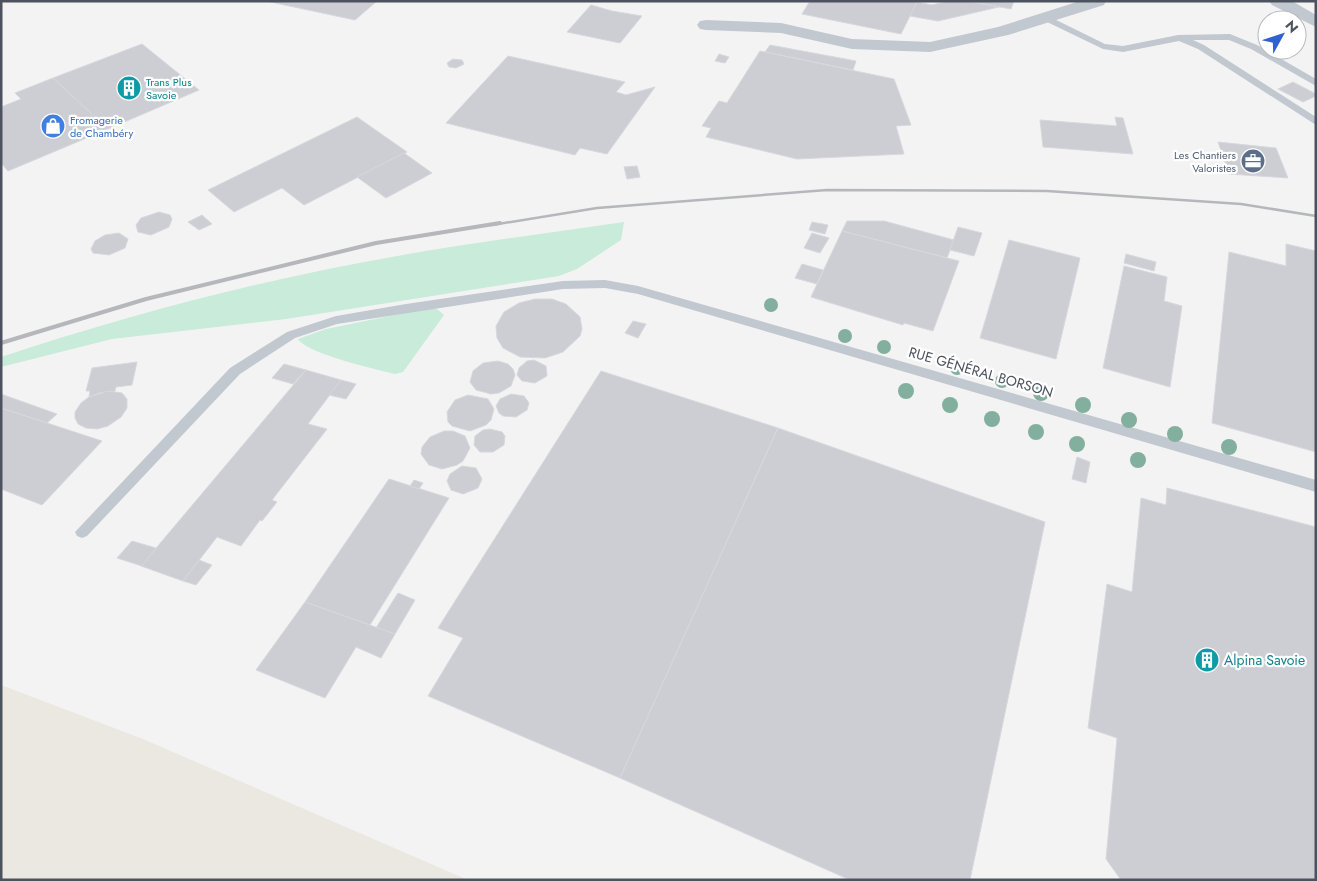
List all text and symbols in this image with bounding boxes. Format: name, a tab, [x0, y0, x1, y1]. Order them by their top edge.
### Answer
north arrow	[1257, 10, 1307, 60]
text: N	[1281, 16, 1303, 37]
place label: Trans Plus Savoie	[146, 74, 192, 103]
building icon: Trans Plus Savoie	[116, 75, 142, 101]
place label: Fromagerie de Chambéry	[70, 112, 133, 141]
shop icon: Fromagerie de Chambéry	[40, 113, 66, 139]
place label: Les Chantiers Valoristes	[1174, 147, 1237, 176]
office icon: Les Chantiers Valoristes	[1240, 148, 1266, 174]
street label: RUE GÉNÉRAL BORSON	[906, 342, 1056, 402]
building icon: Alpina Savoie	[1194, 647, 1220, 673]
place label: Alpina Savoie	[1224, 650, 1305, 670]

